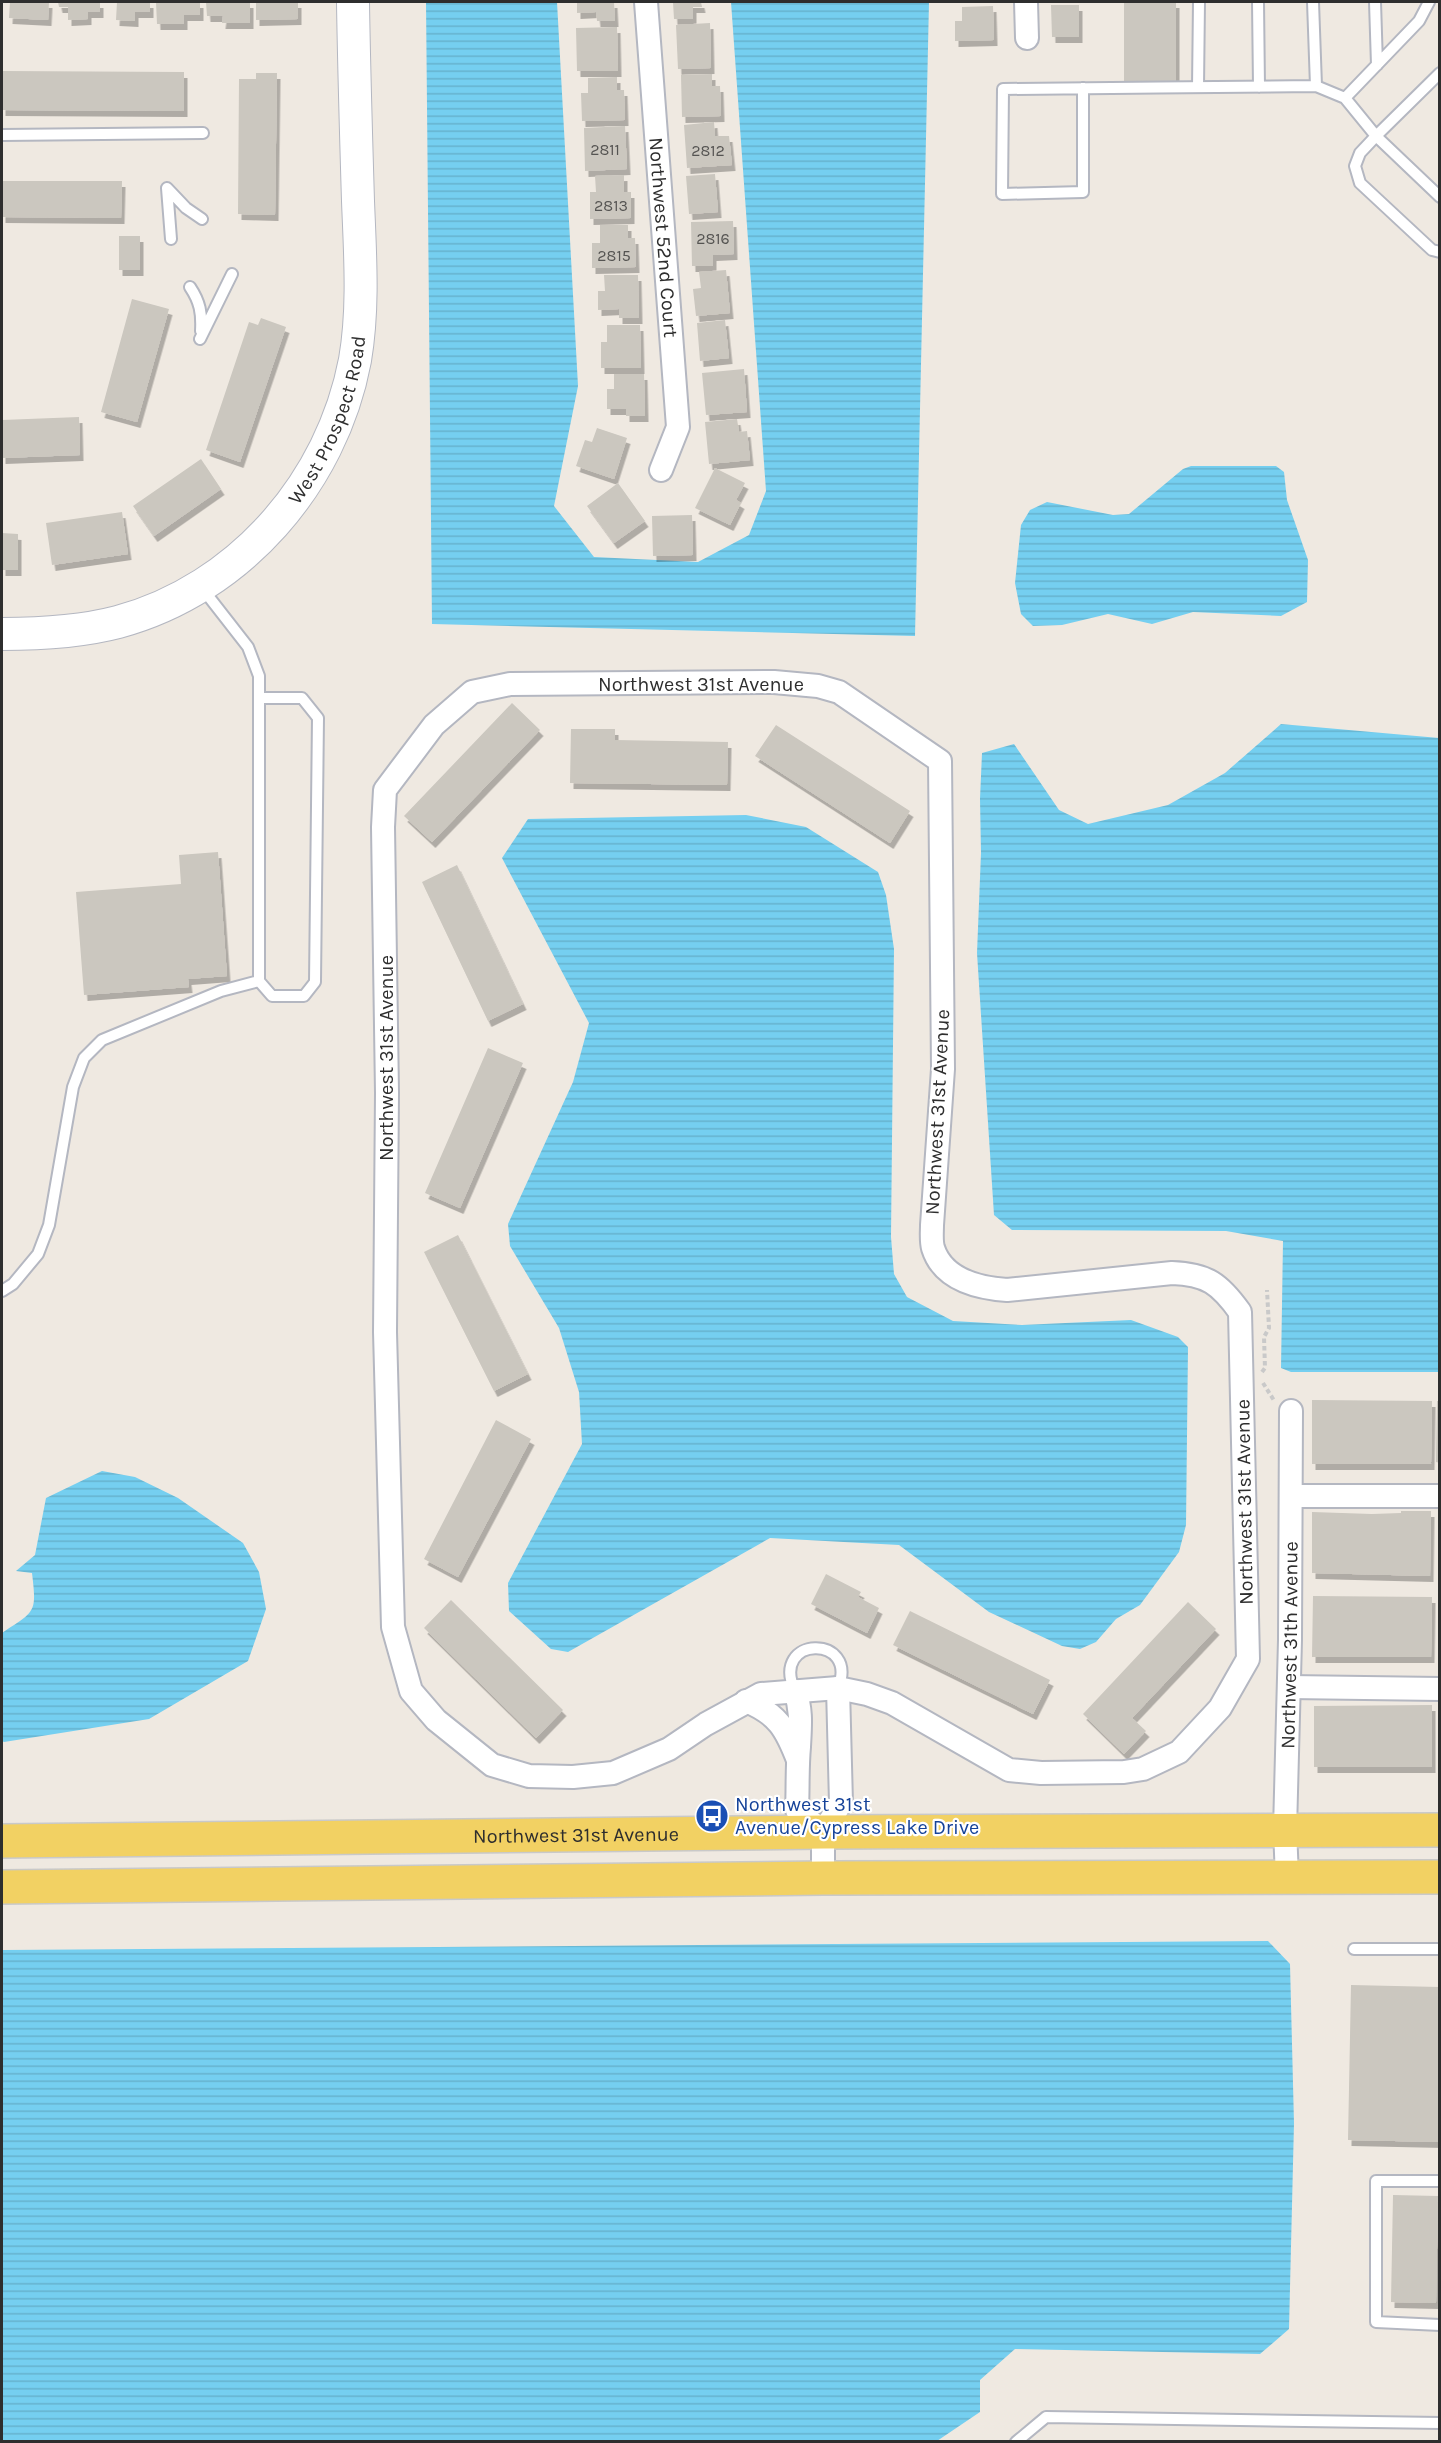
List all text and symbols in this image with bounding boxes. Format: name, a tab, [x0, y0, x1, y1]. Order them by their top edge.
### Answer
street label: Northwest 52nd Court	[644, 136, 682, 339]
house number: 2811	[590, 140, 620, 159]
house number: 2812	[691, 141, 725, 160]
house number: 2813	[594, 196, 628, 215]
house number: 2816	[696, 229, 730, 248]
house number: 2815	[597, 246, 631, 265]
street label: West Prospect Road	[283, 334, 370, 509]
street label: Northwest 31st Avenue	[598, 673, 804, 696]
street label: Northwest 31st Avenue	[375, 955, 398, 1161]
street label: Northwest 31st Avenue	[921, 1009, 954, 1215]
street label: Northwest 31st Avenue	[1231, 1399, 1258, 1605]
street label: Northwest 31th Avenue	[1276, 1541, 1302, 1749]
place label: Northwest 31st Avenue/Cypress Lake Drive	[735, 1793, 979, 1839]
bus stop icon: Northwest 31st Avenue/Cypress Lake Drive	[694, 1798, 730, 1834]
street label: Northwest 31st Avenue	[473, 1823, 679, 1848]

